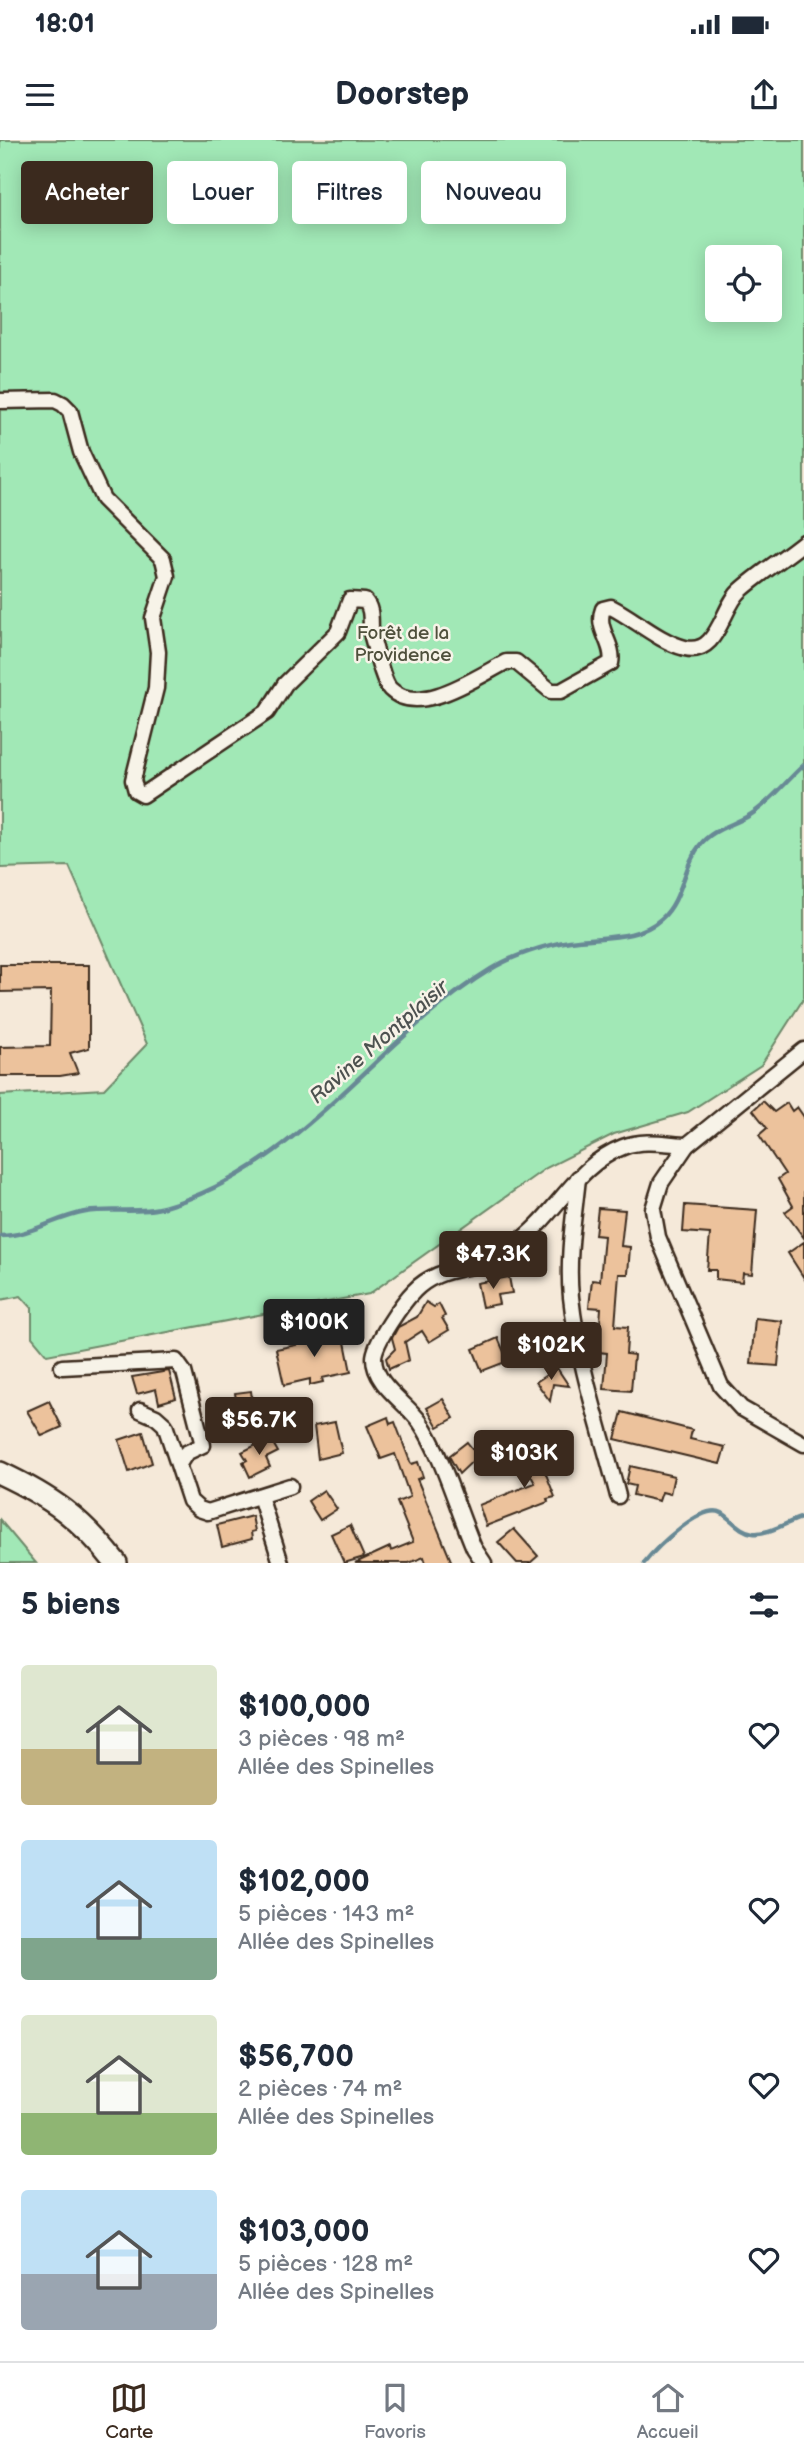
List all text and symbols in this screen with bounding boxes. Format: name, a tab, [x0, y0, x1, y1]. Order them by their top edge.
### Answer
text: 18:01	[35, 9, 95, 40]
text: Doorstep	[335, 75, 469, 114]
icon: menu	[21, 76, 59, 114]
icon: share	[745, 76, 783, 114]
chip: Acheter	[21, 161, 153, 224]
chip: Louer	[167, 161, 278, 224]
chip: Filtres	[292, 161, 407, 224]
chip: Nouveau	[421, 161, 566, 224]
map controls	[705, 245, 782, 322]
button: locate	[705, 245, 782, 322]
park label: Forêt de la Providence	[355, 622, 451, 667]
water label: Ravine Montplaisir	[304, 974, 455, 1109]
pin: $47.3K	[436, 1232, 550, 1291]
text: $47.3K	[455, 1240, 531, 1268]
pin: $100K	[265, 1300, 363, 1359]
text: $100K	[279, 1308, 349, 1336]
pin: $102K	[502, 1322, 600, 1382]
text: $102K	[517, 1331, 585, 1359]
pin: $56.7K	[202, 1398, 316, 1457]
text: $56.7K	[221, 1406, 297, 1434]
pin: $103K	[475, 1430, 573, 1490]
text: $103K	[490, 1439, 558, 1467]
icon: filters	[745, 1586, 783, 1624]
text: 5 biens	[21, 1587, 120, 1623]
text: $100,000	[238, 1689, 371, 1725]
icon: home	[77, 1693, 161, 1777]
icon: heart	[745, 1716, 783, 1754]
text: 3 pièces · 98 m²	[238, 1725, 405, 1753]
text: Allée des Spinelles	[238, 1753, 434, 1781]
text: $102,000	[238, 1864, 370, 1900]
icon: home	[77, 1868, 161, 1952]
icon: heart	[745, 1891, 783, 1929]
text: 5 pièces · 143 m²	[238, 1900, 414, 1928]
text: Allée des Spinelles	[238, 1928, 434, 1956]
text: $56,700	[238, 2039, 354, 2075]
icon: home	[77, 2043, 161, 2127]
icon: heart	[745, 2066, 783, 2104]
text: 2 pièces · 74 m²	[238, 2075, 403, 2103]
text: Allée des Spinelles	[238, 2103, 434, 2131]
text: $103,000	[238, 2214, 369, 2250]
icon: home	[77, 2218, 161, 2302]
icon: heart	[745, 2241, 783, 2279]
text: 5 pièces · 128 m²	[238, 2250, 413, 2278]
text: Allée des Spinelles	[238, 2278, 434, 2306]
tab: Carte	[105, 2379, 153, 2444]
tab: Favoris	[364, 2379, 426, 2444]
tab: Accueil	[637, 2379, 699, 2444]

